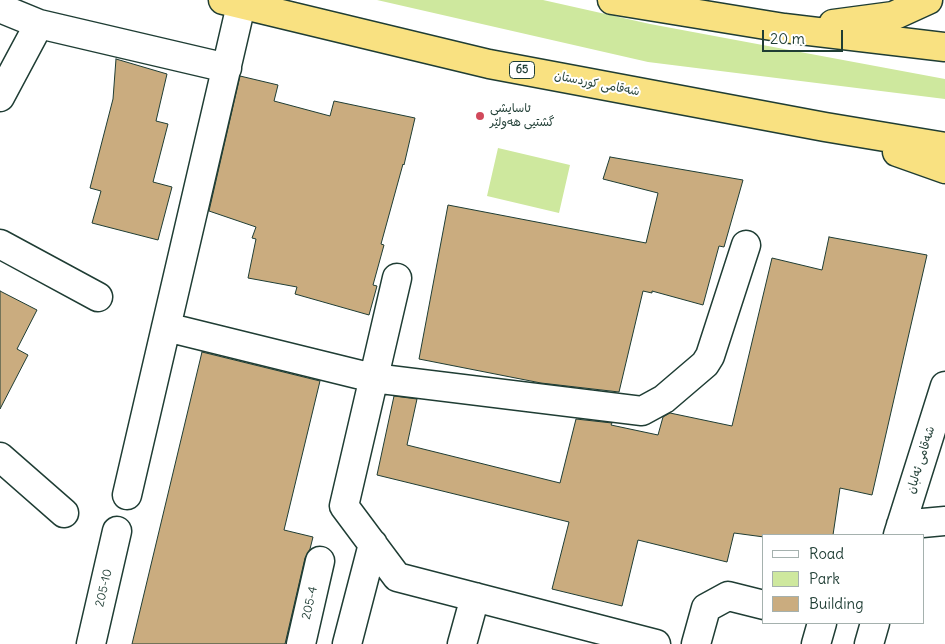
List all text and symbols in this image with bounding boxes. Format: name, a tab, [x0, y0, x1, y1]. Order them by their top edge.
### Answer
scale bar	[765, 20, 846, 52]
text: 20 m	[770, 29, 805, 48]
road number: 65	[510, 62, 534, 78]
street label: شەقامی کوردستان	[553, 69, 641, 99]
place label: ئاسایشی گشتیی هەولێر	[490, 102, 554, 130]
marker: ئاسایشی گشتیی هەولێر	[474, 110, 486, 122]
street label: شەقامی ئەلبان	[904, 424, 938, 496]
legend	[762, 534, 925, 624]
text: Road	[809, 544, 844, 563]
street label: 205-10	[93, 568, 115, 608]
text: Park	[809, 569, 840, 588]
street label: 205-4	[299, 585, 321, 621]
text: Building	[809, 594, 864, 613]

